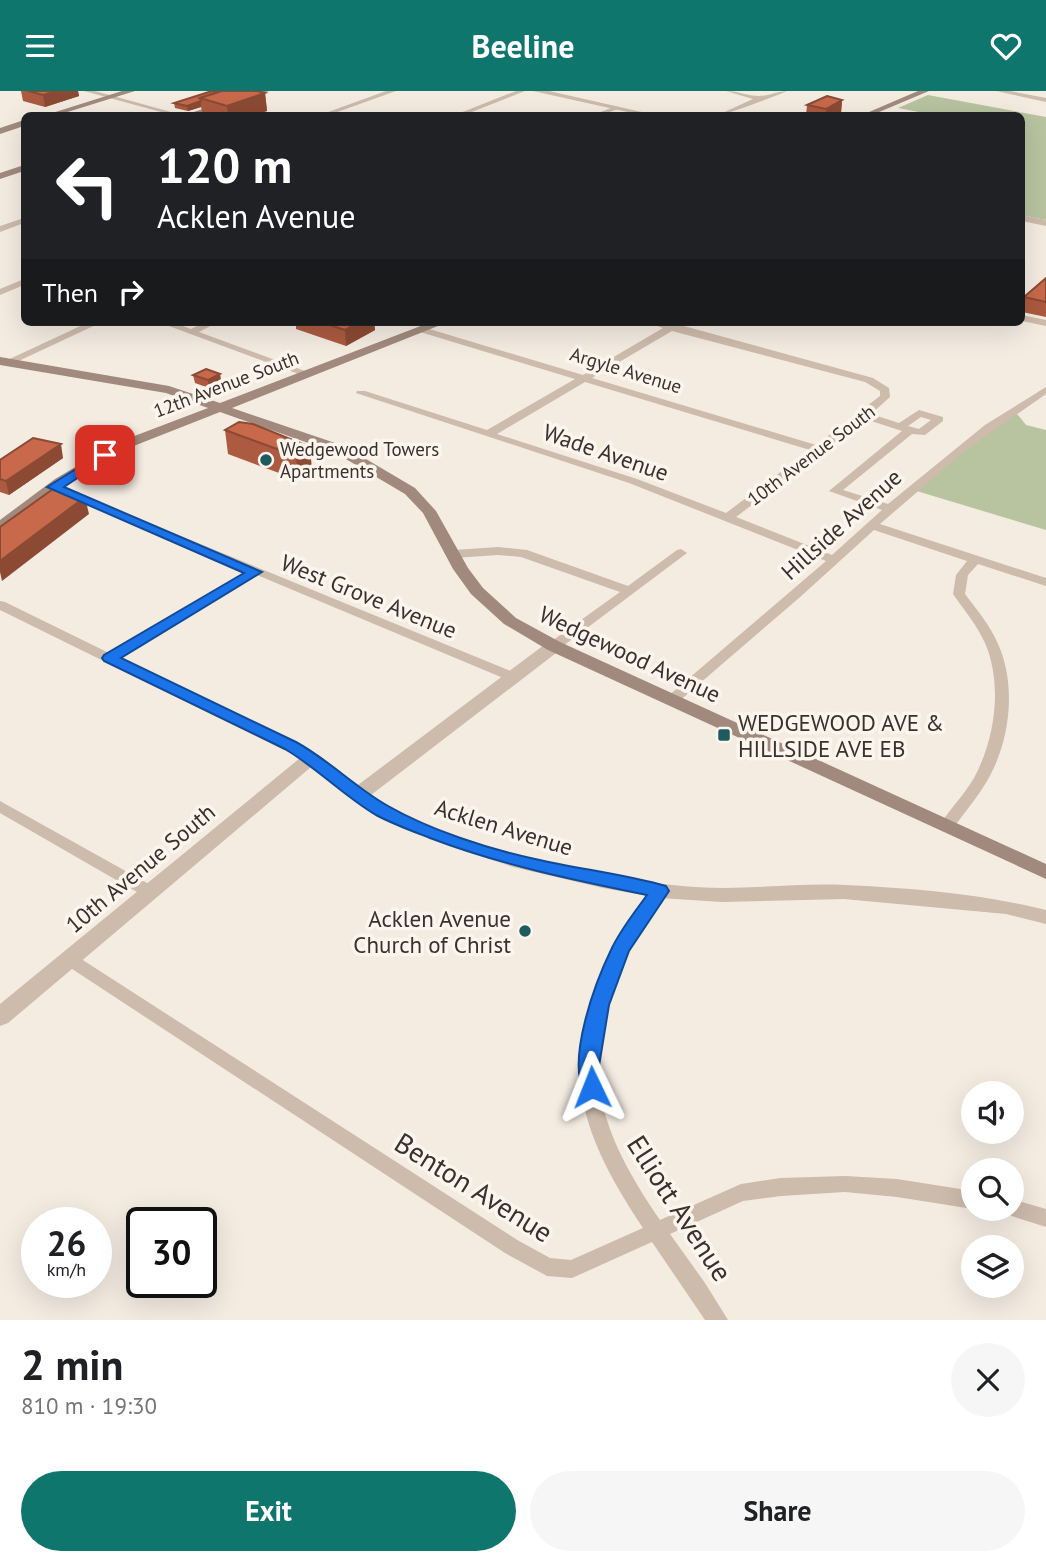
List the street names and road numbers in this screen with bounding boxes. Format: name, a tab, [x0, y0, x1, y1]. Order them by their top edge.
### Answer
street label: Argyle Avenue	[567, 342, 685, 398]
street label: 12th Avenue South	[150, 345, 302, 423]
street label: 10th Avenue South	[742, 399, 880, 511]
street label: Wade Avenue	[539, 417, 673, 487]
street label: Hillside Avenue	[775, 462, 907, 586]
street label: West Grove Avenue	[277, 548, 461, 644]
street label: Wedgewood Avenue	[535, 599, 725, 709]
street label: Acklen Avenue	[431, 792, 577, 862]
street label: 10th Avenue South	[59, 797, 221, 939]
street label: Benton Avenue	[388, 1124, 560, 1250]
street label: Elliott Avenue	[619, 1128, 741, 1288]

